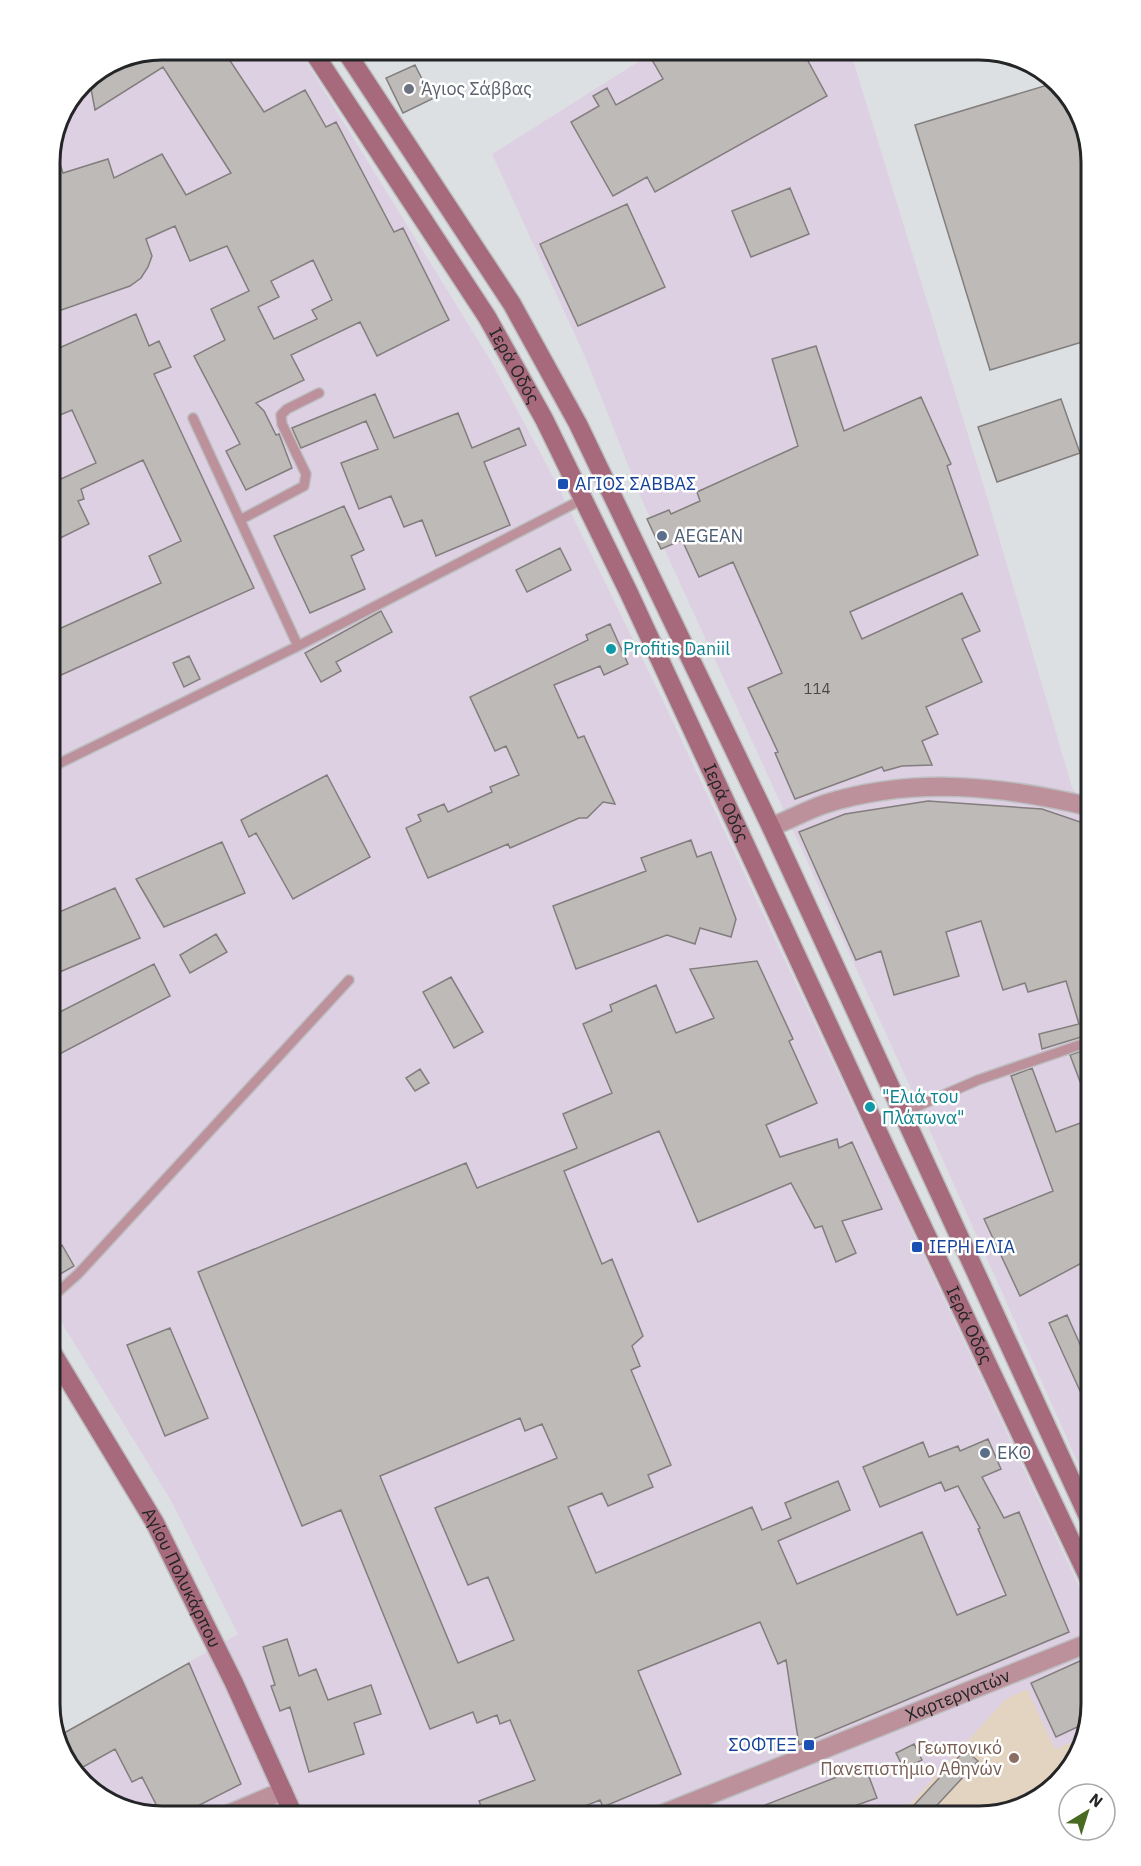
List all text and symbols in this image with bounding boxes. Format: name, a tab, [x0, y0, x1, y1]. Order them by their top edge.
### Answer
place label: Άγιος Σάββας	[421, 77, 532, 100]
marker: Άγιος Σάββας	[402, 82, 416, 96]
street label: Ιερά Οδός	[484, 323, 545, 408]
place label: ΑΓΙΟΣ ΣΑΒΒΑΣ	[575, 472, 696, 495]
marker: ΑΓΙΟΣ ΣΑΒΒΑΣ	[556, 477, 570, 491]
place label: AEGEAN	[674, 524, 743, 547]
marker: AEGEAN	[655, 529, 669, 543]
place label: Profitis Daniil	[623, 637, 730, 660]
marker: Profitis Daniil	[604, 642, 618, 656]
house number: 114	[803, 679, 831, 698]
street label: Ιερά Οδός	[698, 760, 755, 846]
place label: "Ελιά του Πλάτωνα"	[882, 1085, 965, 1129]
marker: "Ελιά του Πλάτωνα"	[863, 1100, 877, 1114]
place label: ΙΕΡΗ ΕΛΙΑ	[929, 1235, 1016, 1258]
marker: ΙΕΡΗ ΕΛΙΑ	[910, 1240, 924, 1254]
street label: Ιερά Οδός	[941, 1282, 998, 1368]
place label: EKO	[997, 1441, 1031, 1464]
marker: EKO	[978, 1446, 992, 1460]
street label: Αγίου Πολυκάρπου	[137, 1503, 227, 1651]
street label: Χαρτεργατών	[902, 1664, 1013, 1726]
place label: ΣΟΦΤΕΞ	[729, 1733, 797, 1756]
place label: Γεωπονικό Πανεπιστήμιο Αθηνών	[820, 1736, 1002, 1780]
marker: ΣΟΦΤΕΞ	[802, 1738, 816, 1752]
marker: Γεωπονικό Πανεπιστήμιο Αθηνών	[1007, 1751, 1021, 1765]
north arrow	[1057, 1782, 1117, 1842]
text: N	[1086, 1789, 1107, 1812]

